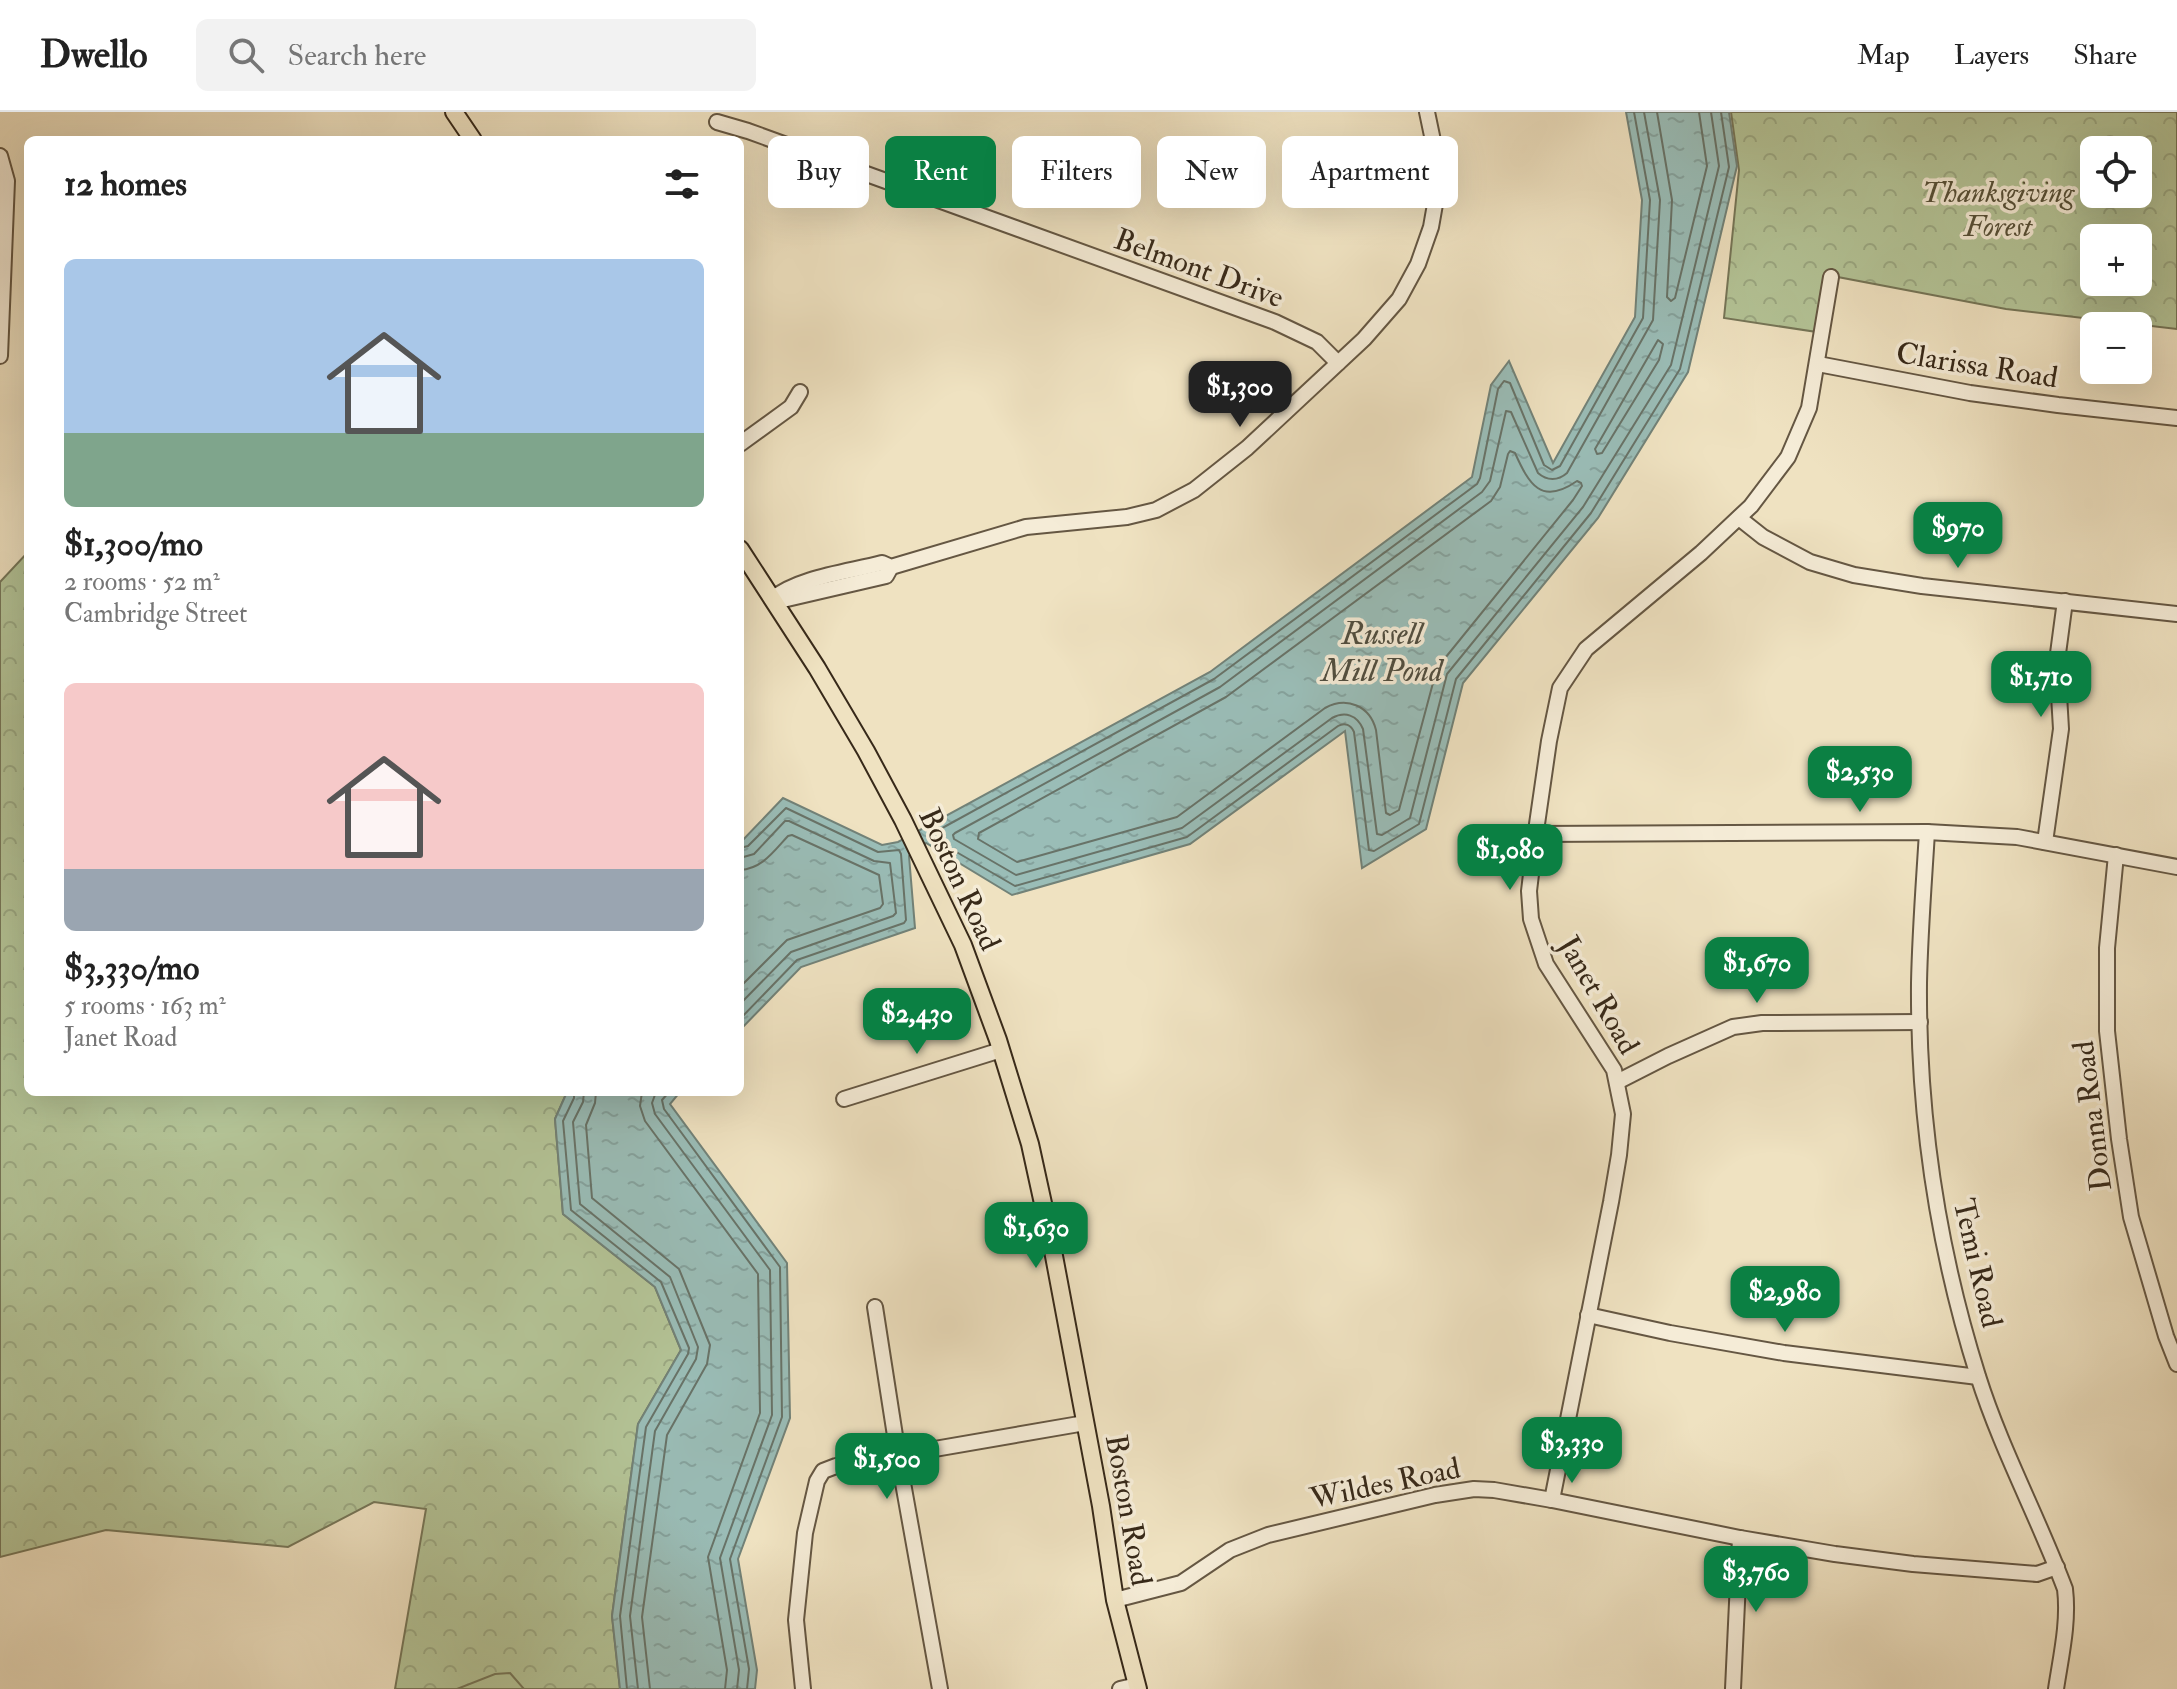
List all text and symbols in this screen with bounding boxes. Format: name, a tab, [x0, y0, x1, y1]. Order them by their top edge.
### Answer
search box	[196, 19, 756, 91]
text: Dwello	[40, 31, 148, 79]
icon: search	[224, 33, 268, 77]
text: Search here	[288, 37, 426, 74]
text: Map	[1857, 38, 1910, 73]
text: Layers	[1954, 38, 2029, 73]
text: Share	[2073, 38, 2137, 73]
chip: Buy	[768, 136, 869, 208]
chip: Rent	[885, 136, 996, 208]
chip: Filters	[1012, 136, 1141, 208]
chip: New	[1157, 136, 1266, 208]
chip: Apartment	[1282, 136, 1458, 208]
map controls	[2080, 136, 2152, 384]
button: locate	[2080, 136, 2152, 208]
icon: filters	[660, 162, 704, 206]
text: 12 homes	[64, 163, 187, 206]
park label: Thanksgiving Forest	[1922, 174, 2076, 245]
street label: Belmont Drive	[1109, 221, 1289, 316]
button: +	[2080, 224, 2152, 296]
icon: home	[312, 311, 456, 455]
button: −	[2080, 312, 2152, 384]
street label: Clarissa Road	[1893, 334, 2061, 397]
pin: $1,300	[1175, 361, 1305, 429]
text: $1,300	[1207, 371, 1273, 403]
pin: $970	[1911, 502, 2005, 570]
text: $970	[1931, 512, 1985, 544]
text: $1,300/mo	[64, 523, 203, 566]
text: 2 rooms · 52 m²	[64, 566, 220, 598]
text: Cambridge Street	[64, 598, 247, 630]
water label: Russell Mill Pond	[1319, 614, 1445, 691]
pin: $1,710	[1976, 651, 2106, 719]
text: $1,710	[2009, 661, 2073, 693]
icon: home	[312, 735, 456, 879]
pin: $2,530	[1795, 746, 1925, 814]
text: $2,530	[1826, 756, 1894, 788]
street label: Boston Road	[910, 802, 1009, 957]
pin: $1,080	[1445, 824, 1575, 892]
text: $1,080	[1475, 834, 1545, 866]
street label: Janet Road	[1549, 929, 1647, 1061]
pin: $1,670	[1692, 937, 1822, 1005]
text: $3,330/mo	[64, 947, 199, 990]
text: $1,670	[1723, 947, 1791, 979]
pin: $2,430	[852, 988, 982, 1056]
text: 5 rooms · 163 m²	[64, 990, 226, 1022]
text: $2,430	[881, 998, 953, 1030]
text: Janet Road	[64, 1022, 177, 1054]
street label: Donna Road	[2065, 1038, 2120, 1193]
street label: Temi Road	[1945, 1195, 2010, 1331]
pin: $1,630	[971, 1202, 1101, 1270]
text: $1,630	[1003, 1212, 1069, 1244]
pin: $2,980	[1720, 1266, 1850, 1334]
text: $2,980	[1749, 1276, 1821, 1308]
pin: $3,330	[1507, 1417, 1637, 1485]
text: $3,330	[1540, 1427, 1604, 1459]
street label: Boston Road	[1097, 1432, 1160, 1589]
pin: $1,500	[822, 1433, 952, 1501]
text: $1,500	[853, 1443, 921, 1475]
street label: Wildes Road	[1306, 1449, 1464, 1518]
pin: $3,760	[1691, 1546, 1821, 1614]
text: $3,760	[1722, 1556, 1790, 1588]

